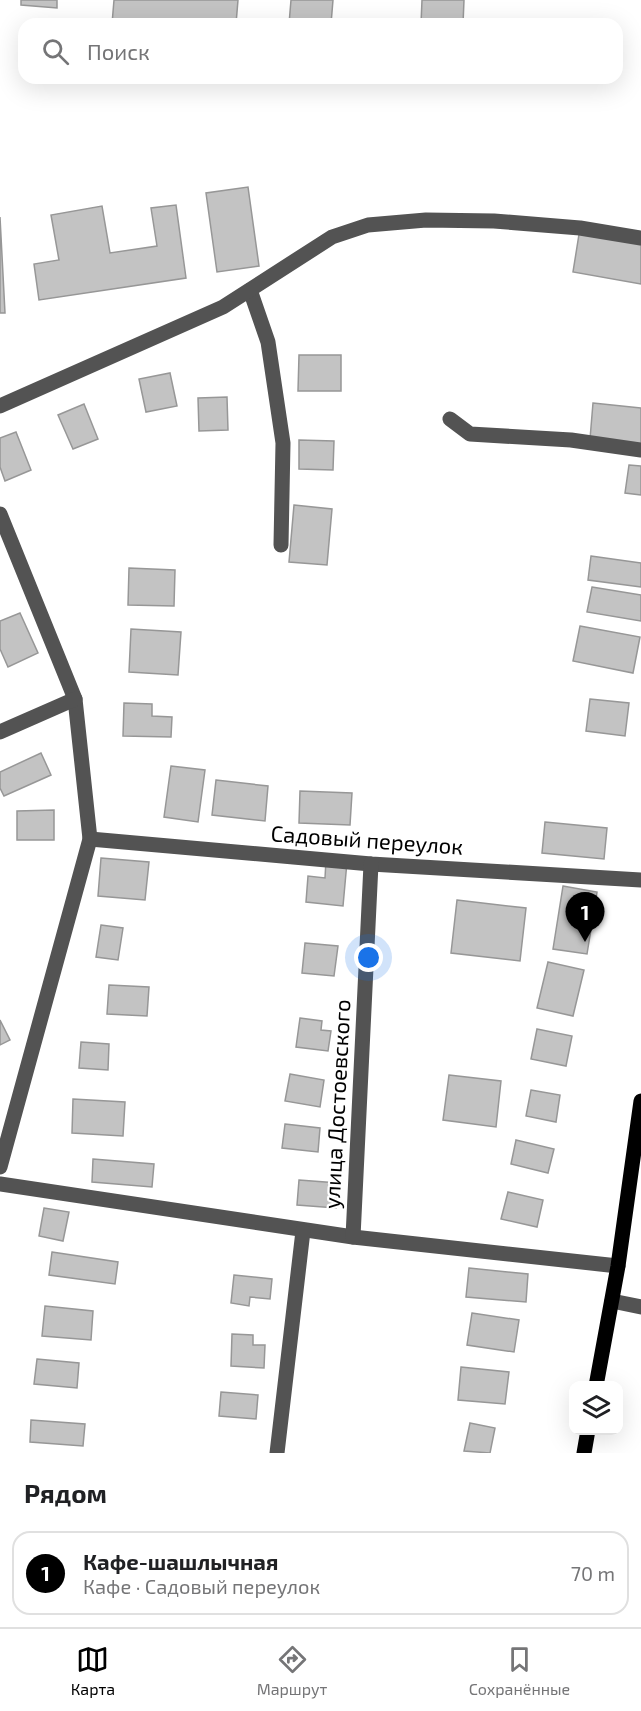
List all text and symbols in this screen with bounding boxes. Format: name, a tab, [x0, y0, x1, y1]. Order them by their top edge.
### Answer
search box	[18, 18, 623, 84]
icon: search	[39, 35, 72, 68]
text: Поиск	[87, 38, 150, 64]
street label: Садовый переулок	[270, 819, 464, 860]
pin: 1	[566, 892, 604, 942]
your location	[354, 943, 383, 972]
street label: улица Достоевского	[318, 998, 355, 1209]
map controls	[569, 1381, 623, 1435]
button: layers	[569, 1381, 623, 1435]
text: Рядом	[24, 1477, 107, 1508]
text: Кафе-шашлычная	[83, 1548, 278, 1574]
text: 1	[41, 1561, 50, 1585]
text: 70 m	[571, 1561, 615, 1585]
text: Кафе · Садовый переулок	[83, 1574, 320, 1598]
tab: Карта	[71, 1643, 115, 1698]
tab: Маршрут	[257, 1643, 327, 1698]
tab: Сохранённые	[469, 1643, 570, 1698]

